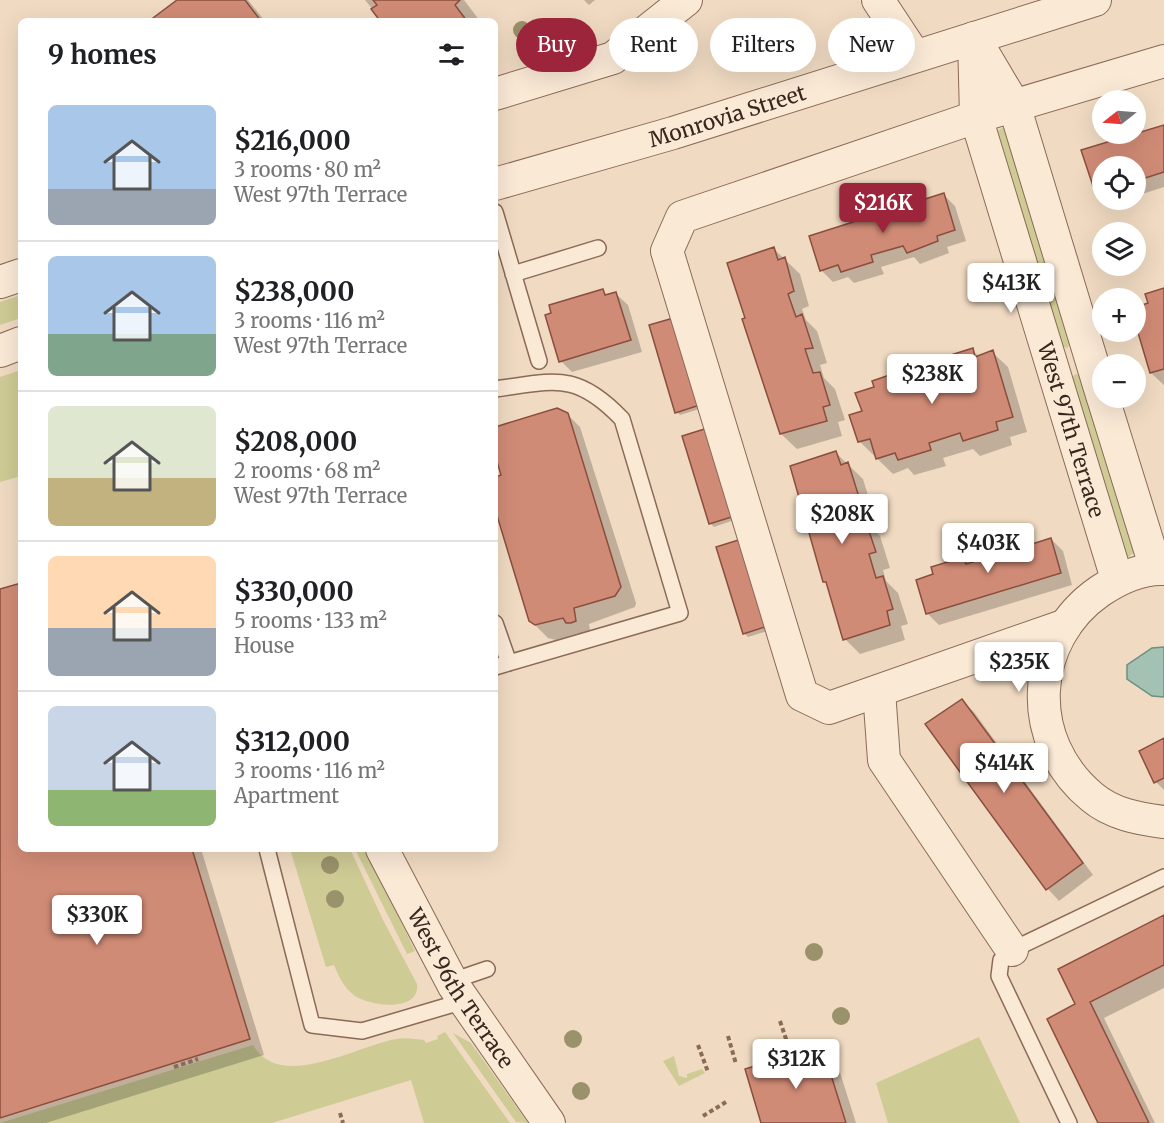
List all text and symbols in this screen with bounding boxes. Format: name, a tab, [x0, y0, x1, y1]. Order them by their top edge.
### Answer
chip: Buy	[516, 18, 597, 72]
chip: Rent	[609, 18, 698, 72]
chip: Filters	[710, 18, 816, 72]
chip: New	[828, 18, 915, 72]
text: 9 homes	[48, 38, 157, 71]
icon: filters	[435, 38, 468, 71]
street label: Monrovia Street	[646, 79, 809, 153]
north arrow	[1092, 90, 1146, 144]
map controls	[1092, 90, 1146, 408]
text: $216,000	[234, 124, 351, 157]
icon: home	[96, 129, 168, 201]
button: locate	[1092, 156, 1146, 210]
text: 3 rooms · 80 m²	[234, 157, 381, 182]
text: West 97th Terrace	[234, 182, 407, 207]
pin: $216K	[841, 183, 925, 234]
text: $216K	[853, 190, 913, 215]
button: layers	[1092, 222, 1146, 276]
pin: $413K	[969, 263, 1053, 314]
text: $413K	[981, 270, 1041, 295]
text: $238,000	[234, 275, 354, 308]
icon: home	[96, 280, 168, 352]
button: +	[1092, 288, 1146, 342]
text: 3 rooms · 116 m²	[234, 308, 385, 333]
text: West 97th Terrace	[234, 333, 407, 358]
street label: West 97th Terrace	[1032, 338, 1111, 521]
pin: $238K	[890, 354, 974, 405]
button: −	[1092, 354, 1146, 408]
text: $238K	[901, 361, 963, 386]
text: $208,000	[234, 425, 357, 458]
icon: home	[96, 430, 168, 502]
text: 2 rooms · 68 m²	[234, 458, 381, 483]
text: West 97th Terrace	[234, 483, 407, 508]
pin: $208K	[800, 494, 884, 545]
text: $208K	[810, 501, 874, 526]
pin: $403K	[946, 523, 1030, 574]
text: $403K	[956, 530, 1020, 555]
text: $330,000	[234, 575, 354, 608]
icon: home	[96, 580, 168, 652]
text: 5 rooms · 133 m²	[234, 608, 387, 633]
text: House	[234, 633, 294, 658]
pin: $235K	[977, 642, 1061, 693]
text: $235K	[989, 649, 1049, 674]
text: $312,000	[234, 725, 350, 758]
icon: home	[96, 730, 168, 802]
pin: $414K	[962, 743, 1046, 794]
text: $414K	[974, 750, 1034, 775]
text: 3 rooms · 116 m²	[234, 758, 385, 783]
text: Apartment	[234, 783, 339, 808]
pin: $330K	[55, 895, 139, 946]
text: $330K	[66, 902, 128, 927]
street label: West 96th Terrace	[401, 902, 520, 1073]
pin: $312K	[754, 1039, 838, 1090]
text: $312K	[766, 1046, 826, 1071]

